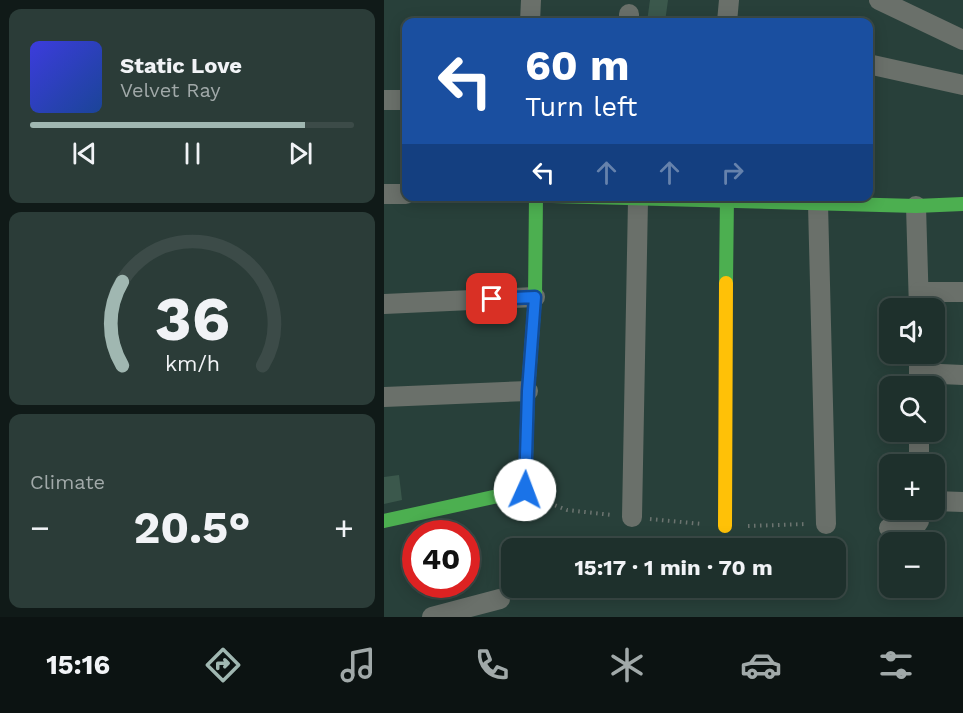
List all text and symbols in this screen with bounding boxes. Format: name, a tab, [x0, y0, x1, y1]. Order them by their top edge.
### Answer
text: 60 m	[525, 41, 629, 90]
icon: left	[426, 42, 504, 120]
text: Static Love	[120, 53, 242, 78]
text: Velvet Ray	[120, 78, 221, 102]
text: Turn left	[525, 91, 637, 123]
icon: previous	[68, 137, 101, 170]
icon: pause	[176, 137, 209, 170]
icon: next	[284, 137, 317, 170]
icon: left	[527, 156, 560, 189]
icon: ahead	[590, 156, 623, 189]
icon: ahead	[653, 156, 686, 189]
icon: right	[716, 156, 749, 189]
pin	[466, 273, 517, 324]
text: 36	[154, 282, 230, 355]
icon: arrive	[475, 282, 508, 315]
map controls	[879, 298, 945, 598]
button: sound	[879, 298, 945, 364]
text: km/h	[164, 351, 220, 376]
button: search	[879, 376, 945, 442]
button: +	[879, 454, 945, 520]
position arrow	[493, 458, 557, 522]
text: Climate	[30, 470, 105, 494]
text: 20.5°	[134, 501, 250, 554]
text: −	[30, 508, 50, 547]
text: +	[334, 508, 354, 547]
speed limit sign: 40	[402, 520, 480, 598]
button: −	[879, 532, 945, 598]
text: 15:17 · 1 min · 70 m	[574, 555, 773, 580]
icon: directions	[202, 644, 244, 686]
icon: music	[337, 644, 379, 686]
icon: phone	[471, 644, 513, 686]
icon: climate	[606, 644, 648, 686]
icon: car	[740, 644, 782, 686]
icon: filters	[875, 644, 917, 686]
text: 15:16	[46, 649, 110, 681]

